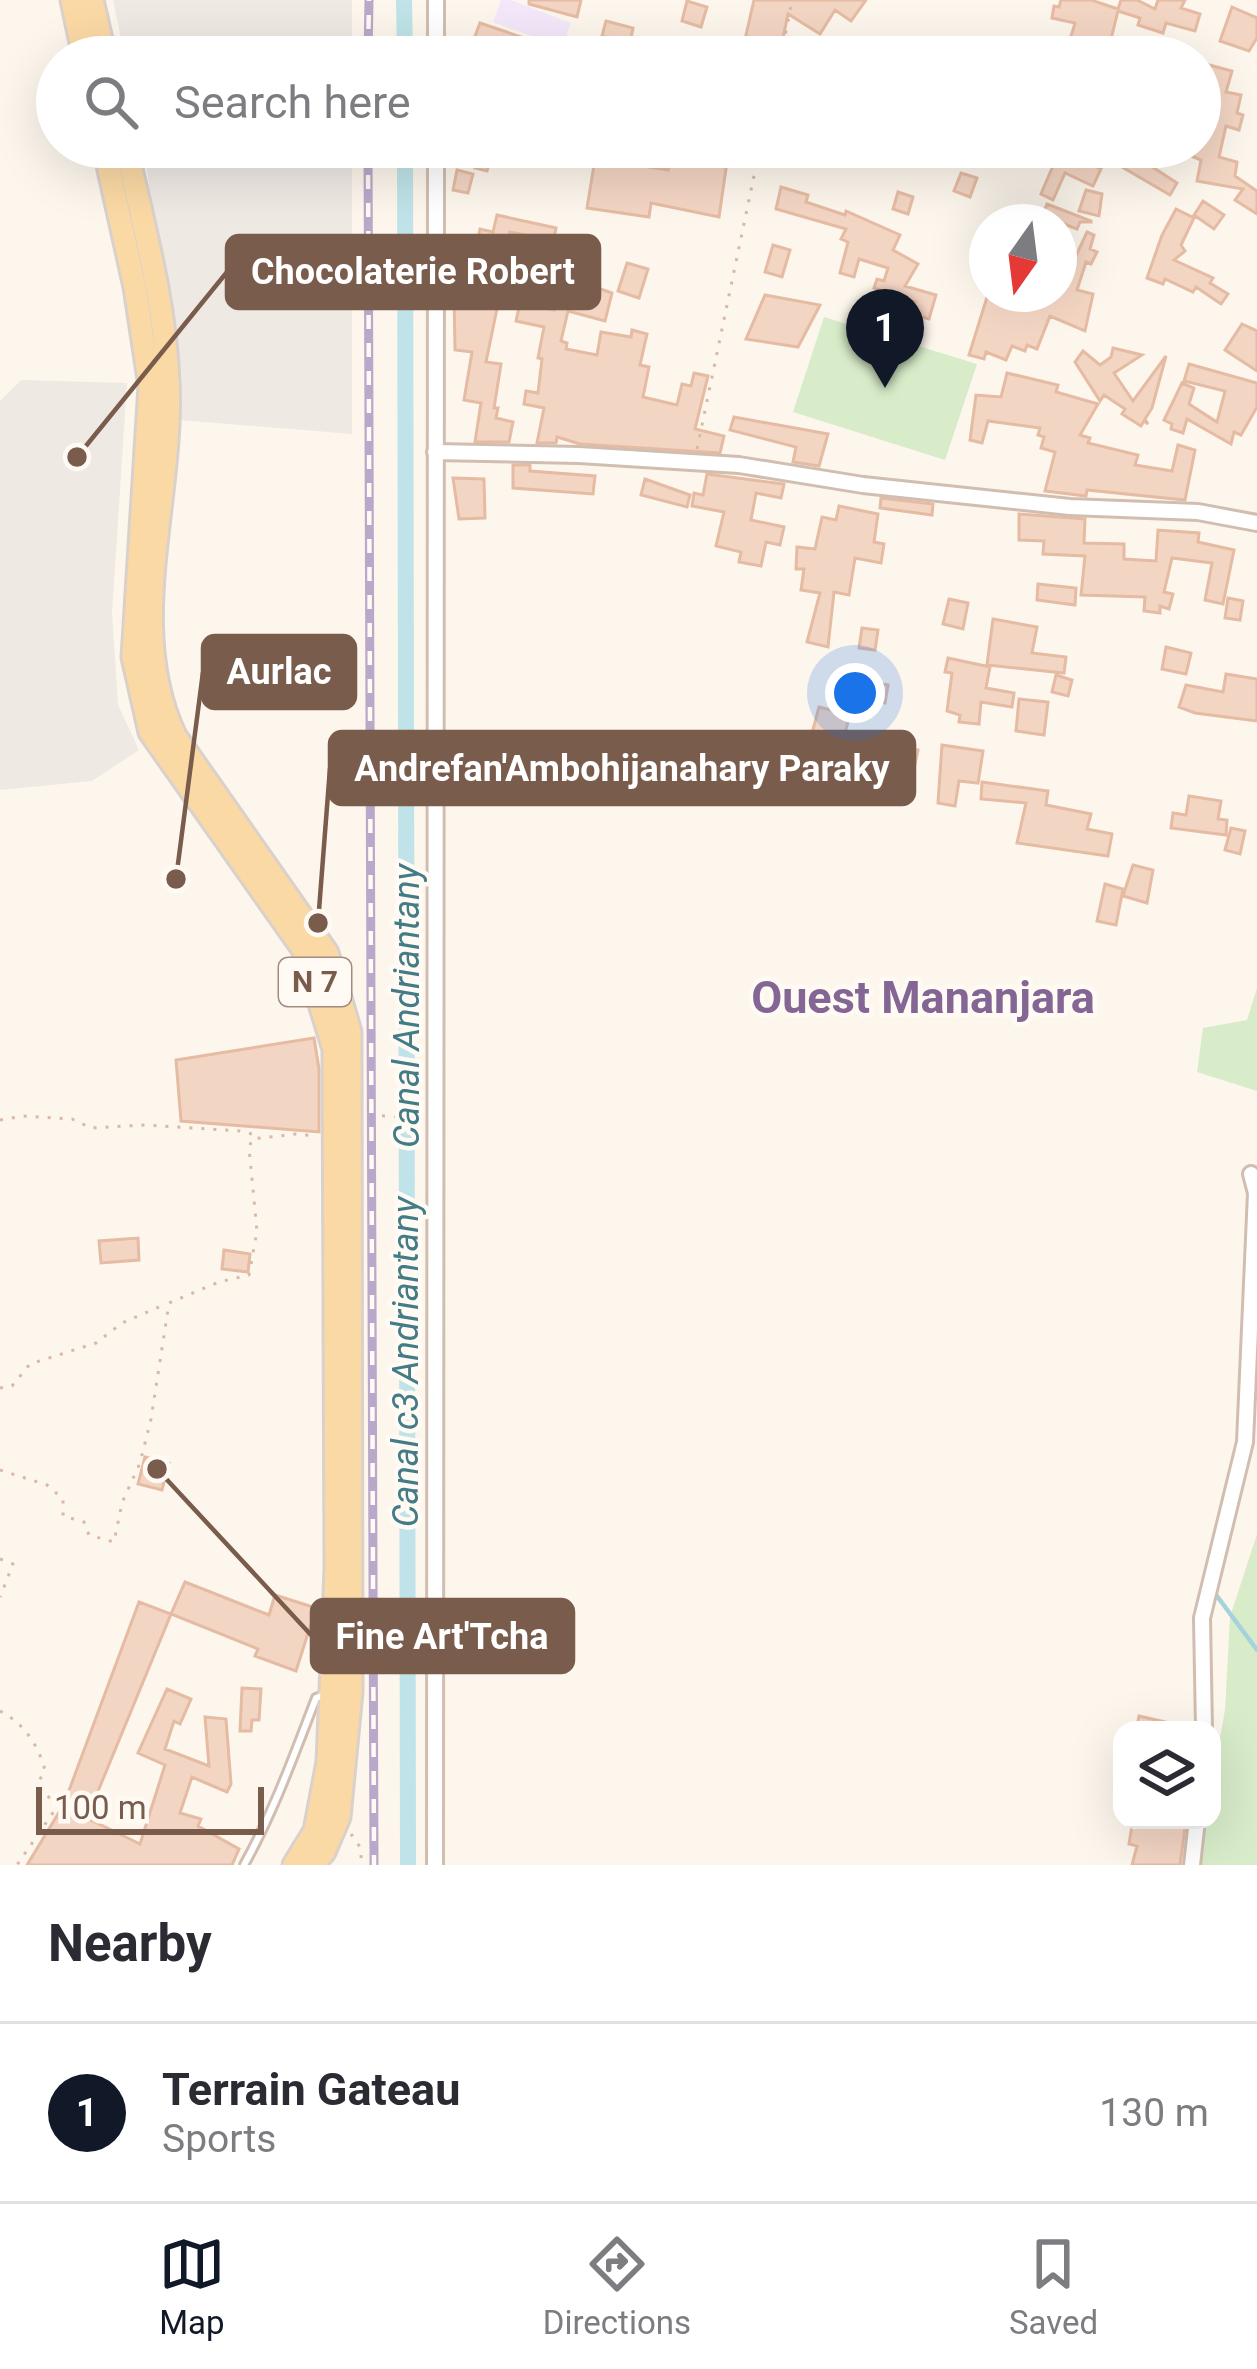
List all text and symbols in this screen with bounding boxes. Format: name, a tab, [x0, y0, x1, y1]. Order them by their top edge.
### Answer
search box	[36, 36, 1221, 168]
icon: search	[78, 69, 144, 135]
text: Search here	[174, 76, 411, 129]
north arrow	[969, 204, 1077, 312]
callout: Chocolaterie Robert	[227, 236, 599, 308]
text: Chocolaterie Robert	[251, 251, 575, 293]
pin: 1	[846, 289, 924, 388]
callout: Aurlac	[203, 636, 355, 708]
text: Aurlac	[227, 651, 331, 693]
your location	[825, 663, 885, 723]
callout: Andrefan'Ambohijanahary Paraky	[330, 732, 914, 804]
text: Andrefan'Ambohijanahary Paraky	[354, 748, 891, 790]
water label: Canal Andriantany	[386, 863, 428, 1148]
road number: N 7	[279, 958, 351, 1006]
district label: Ouest Mananjara	[751, 971, 1095, 1024]
water label: Canal c3 Andriantany	[385, 1195, 427, 1527]
callout: Fine Art'Tcha	[312, 1600, 573, 1672]
text: Fine Art'Tcha	[336, 1616, 548, 1658]
map controls	[1113, 1721, 1221, 1829]
button: layers	[1113, 1721, 1221, 1829]
scale bar	[36, 1781, 264, 1834]
text: 100 m	[54, 1788, 147, 1827]
text: Nearby	[48, 1914, 212, 1973]
text: Terrain Gateau	[162, 2063, 460, 2116]
text: 1	[76, 2090, 98, 2136]
text: 130 m	[1099, 2090, 1209, 2136]
text: Sports	[162, 2116, 276, 2162]
tab: Map	[159, 2231, 225, 2342]
tab: Directions	[543, 2231, 691, 2342]
tab: Saved	[1009, 2231, 1098, 2342]

